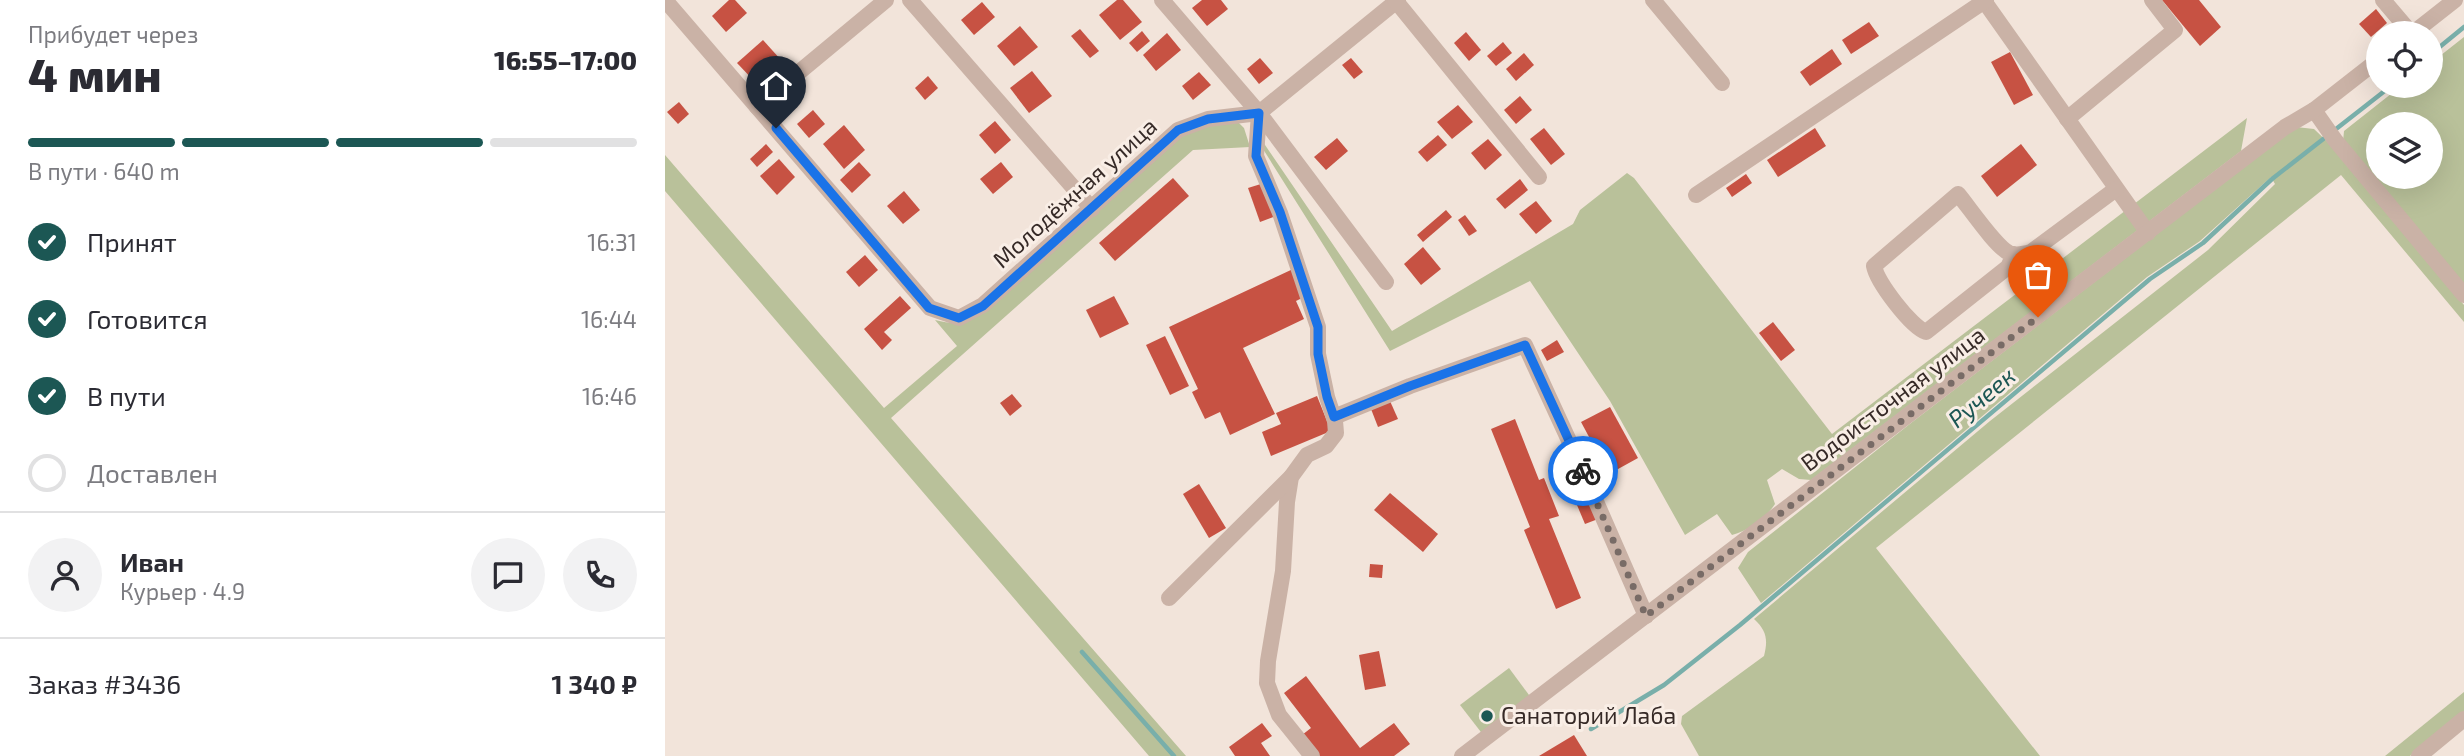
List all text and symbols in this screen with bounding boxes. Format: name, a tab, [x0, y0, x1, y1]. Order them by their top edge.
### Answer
text: Прибудет через	[28, 20, 198, 48]
map controls	[2366, 21, 2443, 189]
button: locate	[2366, 21, 2443, 98]
text: 16:55–17:00	[494, 44, 637, 75]
text: 4 мин	[28, 46, 162, 101]
pin	[746, 56, 806, 128]
icon: home	[757, 67, 795, 105]
street label: Молодёжная улица	[987, 111, 1163, 274]
button: layers	[2366, 112, 2443, 189]
text: В пути · 640 m	[28, 157, 180, 185]
icon: check	[28, 223, 66, 261]
text: Принят	[87, 226, 177, 257]
text: 16:31	[587, 228, 637, 256]
pin	[2008, 245, 2068, 317]
icon: bag	[2019, 256, 2057, 294]
icon: check	[28, 300, 66, 338]
text: Готовится	[87, 303, 208, 334]
text: 16:44	[581, 305, 637, 333]
street label: Водоисточная улица	[1795, 320, 1990, 477]
water label: Ручеек	[1942, 360, 2021, 433]
icon: check	[28, 377, 66, 415]
text: В пути	[87, 380, 166, 411]
text: 16:46	[582, 382, 637, 410]
courier	[1548, 436, 1618, 506]
icon: bike	[1564, 452, 1602, 490]
text: Доставлен	[87, 457, 218, 488]
button: person	[28, 538, 102, 612]
button: chat	[471, 538, 545, 612]
button: phone	[563, 538, 637, 612]
text: Иван	[120, 546, 184, 577]
text: Курьер · 4.9	[120, 577, 245, 605]
text: Заказ #3436	[28, 668, 181, 699]
text: 1 340 ₽	[551, 668, 637, 699]
place label: Санаторий Лаба	[1501, 701, 1676, 729]
marker: Санаторий Лаба	[1479, 708, 1495, 724]

